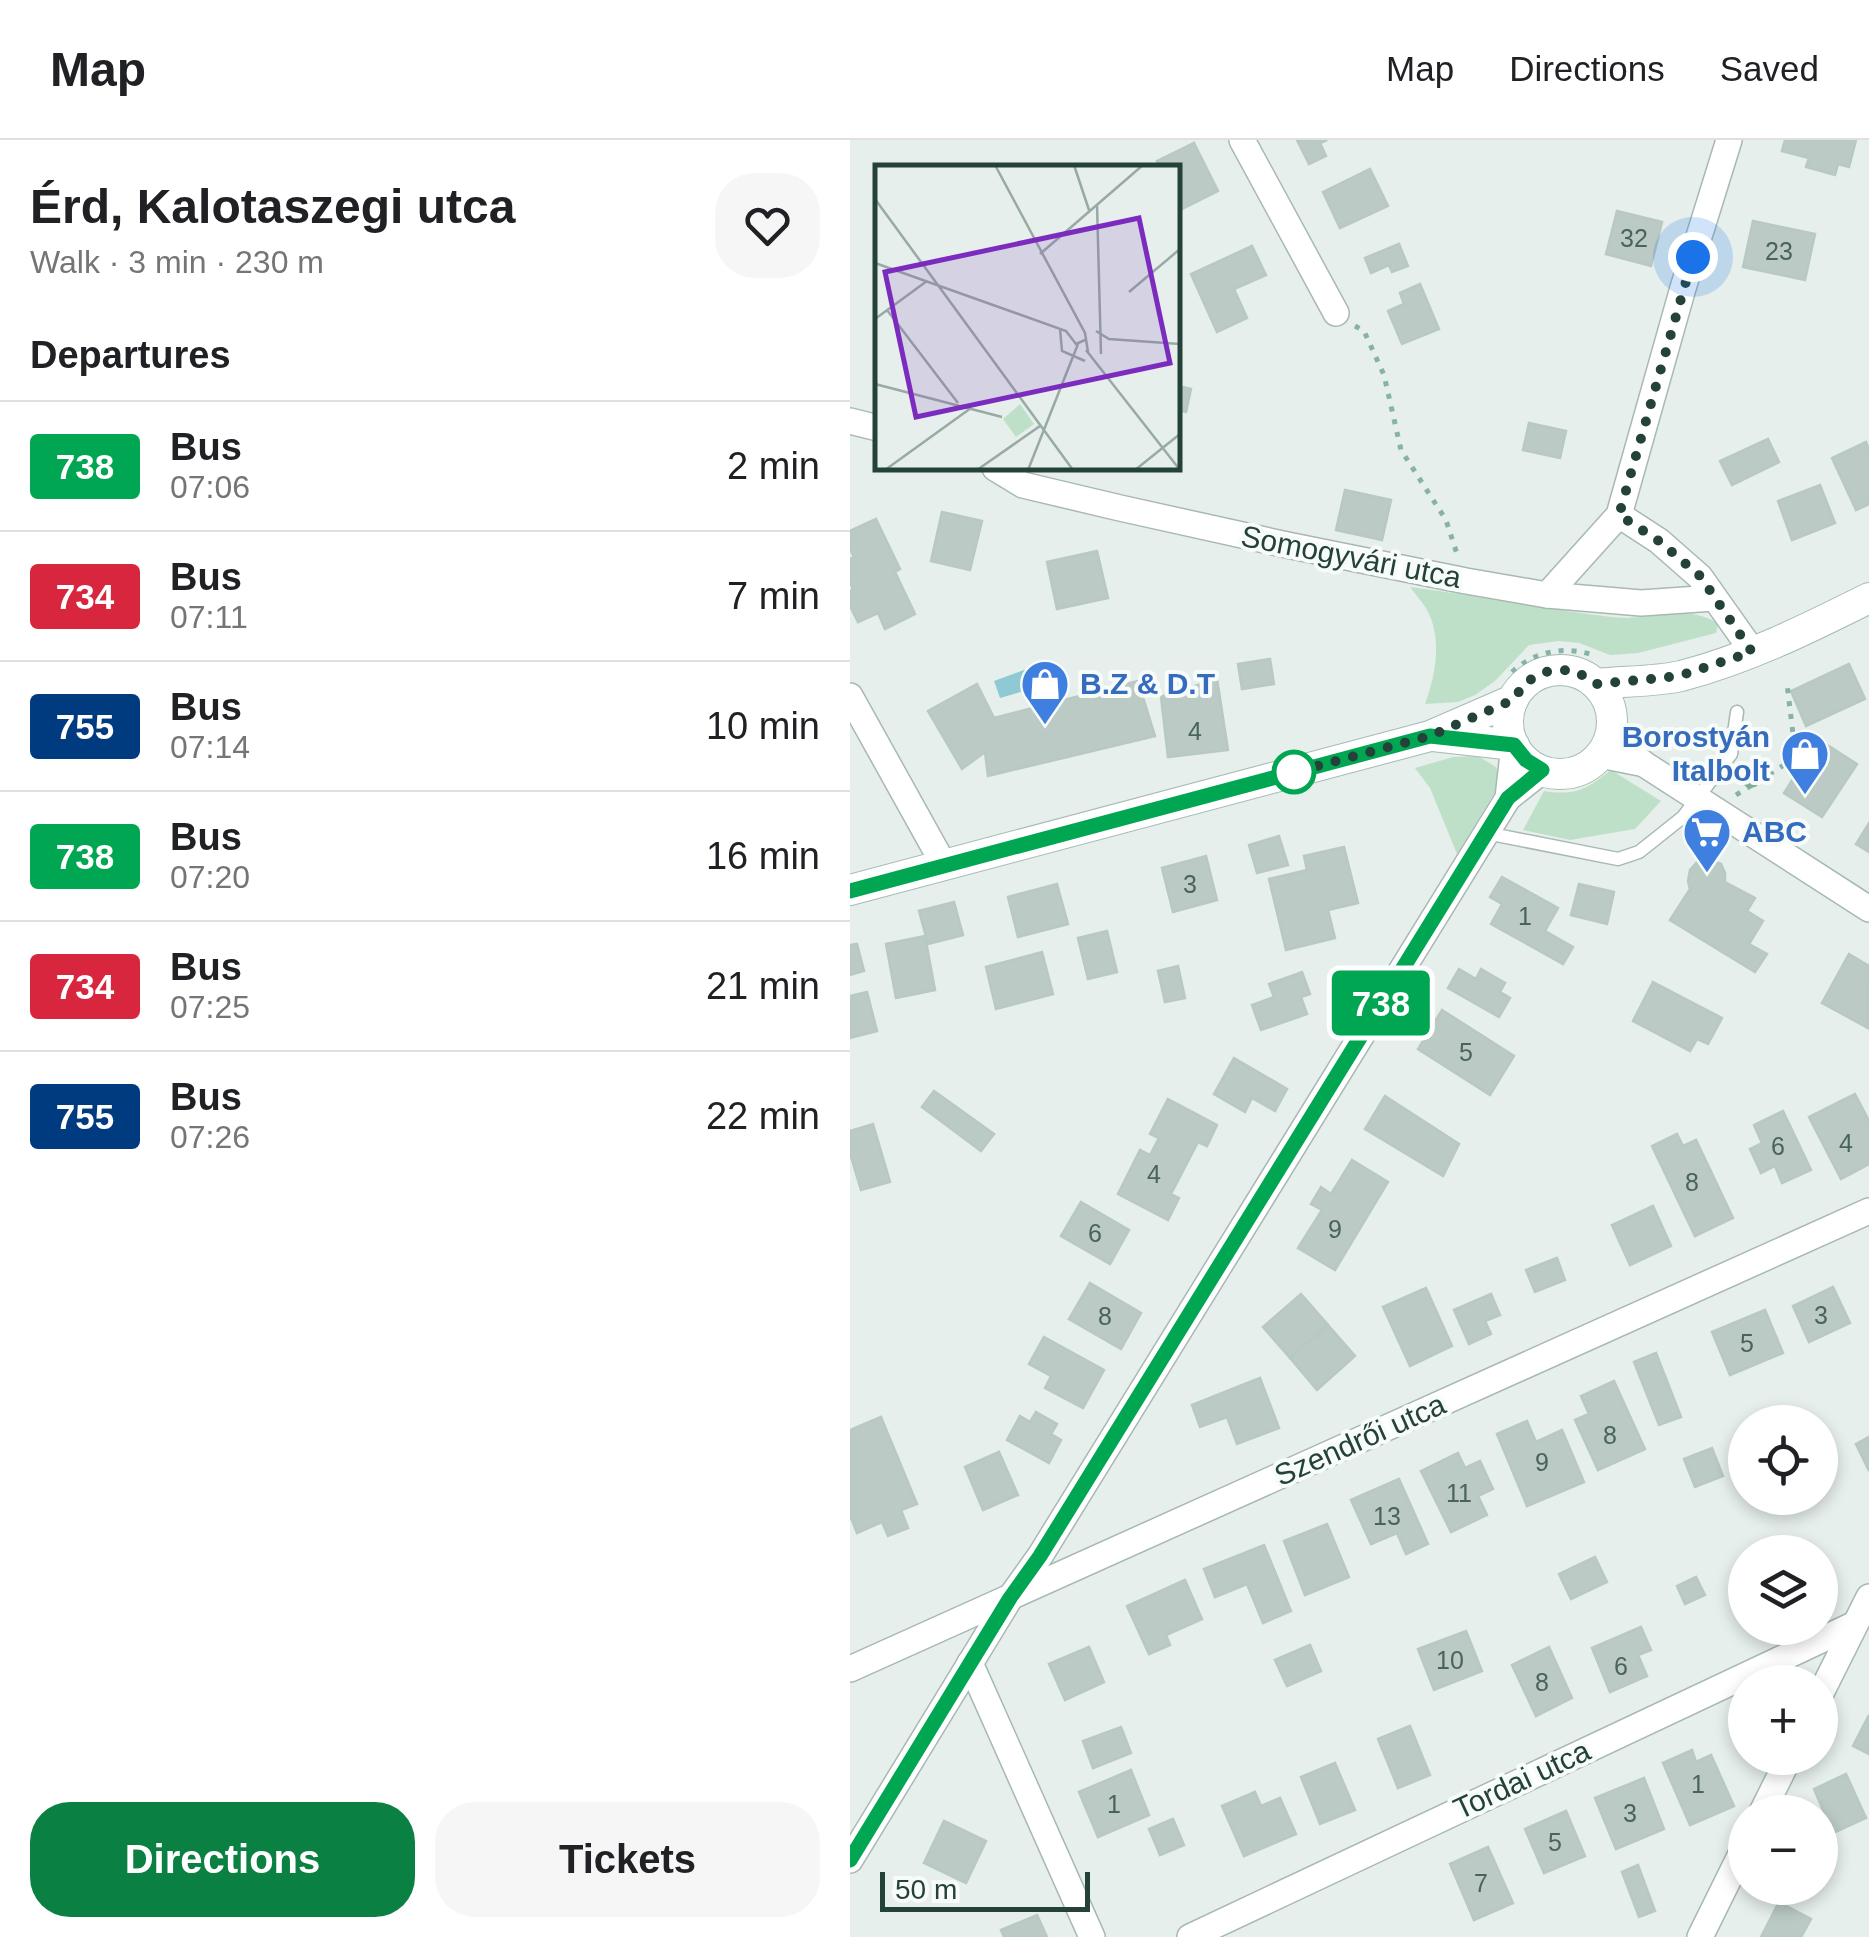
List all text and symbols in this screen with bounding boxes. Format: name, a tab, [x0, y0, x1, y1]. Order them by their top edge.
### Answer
text: Map	[50, 43, 146, 96]
text: Map	[1386, 49, 1454, 88]
text: Directions	[1509, 49, 1665, 88]
text: Saved	[1720, 49, 1819, 88]
inset map	[875, 165, 1180, 470]
button: heart	[715, 173, 820, 278]
text: Érd, Kalotaszegi utca	[30, 180, 515, 233]
house number: 32	[1620, 224, 1648, 252]
your location	[1668, 232, 1718, 282]
house number: 23	[1765, 237, 1793, 265]
text: Walk · 3 min · 230 m	[30, 244, 324, 280]
text: Departures	[30, 334, 231, 376]
text: Bus	[170, 426, 242, 468]
text: 2 min	[727, 445, 820, 487]
text: 738	[56, 447, 114, 486]
text: 07:06	[170, 469, 250, 505]
street label: Somogyvári utca	[1238, 519, 1464, 594]
text: Bus	[170, 556, 242, 598]
text: 7 min	[727, 575, 820, 617]
text: 734	[56, 577, 114, 616]
text: 07:11	[170, 599, 248, 635]
shop icon: B.Z & D.T	[1019, 658, 1071, 726]
place label: B.Z & D.T	[1080, 667, 1215, 700]
text: Bus	[170, 686, 242, 728]
text: 10 min	[706, 705, 820, 747]
text: 755	[56, 707, 114, 746]
house number: 4	[1188, 717, 1202, 745]
place label: Borostyán Italbolt	[1622, 720, 1770, 787]
shop icon: Borostyán Italbolt	[1779, 728, 1831, 796]
text: 07:14	[170, 729, 250, 765]
unlabelled marker	[1273, 751, 1315, 793]
supermarket icon: ABC	[1681, 806, 1733, 874]
place label: ABC	[1742, 815, 1807, 848]
text: Bus	[170, 816, 242, 858]
text: 16 min	[706, 835, 820, 877]
text: 738	[56, 837, 114, 876]
text: 07:20	[170, 859, 250, 895]
house number: 3	[1183, 870, 1197, 898]
house number: 1	[1518, 902, 1532, 930]
text: Bus	[170, 946, 242, 988]
text: 21 min	[706, 965, 820, 1007]
text: 734	[56, 967, 114, 1006]
line badge: 738	[1324, 970, 1438, 1036]
text: 738	[1352, 984, 1410, 1023]
text: 07:25	[170, 989, 250, 1025]
house number: 5	[1459, 1038, 1473, 1066]
text: Bus	[170, 1076, 242, 1118]
text: 22 min	[706, 1095, 820, 1137]
text: 755	[56, 1097, 114, 1136]
text: 07:26	[170, 1119, 250, 1155]
house number: 4	[1839, 1129, 1853, 1157]
house number: 6	[1771, 1132, 1785, 1160]
house number: 4	[1147, 1160, 1161, 1188]
house number: 8	[1685, 1168, 1699, 1196]
house number: 9	[1328, 1215, 1342, 1243]
house number: 6	[1088, 1219, 1102, 1247]
house number: 3	[1814, 1301, 1828, 1329]
house number: 8	[1098, 1302, 1112, 1330]
house number: 5	[1740, 1329, 1754, 1357]
street label: Szendrői utca	[1269, 1387, 1451, 1492]
map controls	[1728, 1405, 1838, 1905]
button: locate	[1728, 1405, 1838, 1515]
house number: 8	[1603, 1421, 1617, 1449]
house number: 9	[1535, 1448, 1549, 1476]
house number: 11	[1446, 1479, 1472, 1507]
house number: 13	[1373, 1502, 1401, 1530]
button: layers	[1728, 1535, 1838, 1645]
house number: 10	[1436, 1646, 1464, 1674]
house number: 6	[1614, 1652, 1628, 1680]
button: +	[1728, 1665, 1838, 1775]
house number: 8	[1535, 1668, 1549, 1696]
street label: Tordai utca	[1448, 1733, 1596, 1826]
house number: 1	[1691, 1770, 1705, 1798]
house number: 1	[1107, 1790, 1121, 1818]
button: −	[1728, 1795, 1838, 1905]
house number: 3	[1623, 1799, 1637, 1827]
button: Directions	[30, 1802, 415, 1917]
button: Tickets	[435, 1802, 820, 1917]
house number: 5	[1548, 1828, 1562, 1856]
scale bar	[880, 1867, 1090, 1912]
house number: 7	[1474, 1869, 1488, 1897]
text: 50 m	[895, 1874, 957, 1905]

